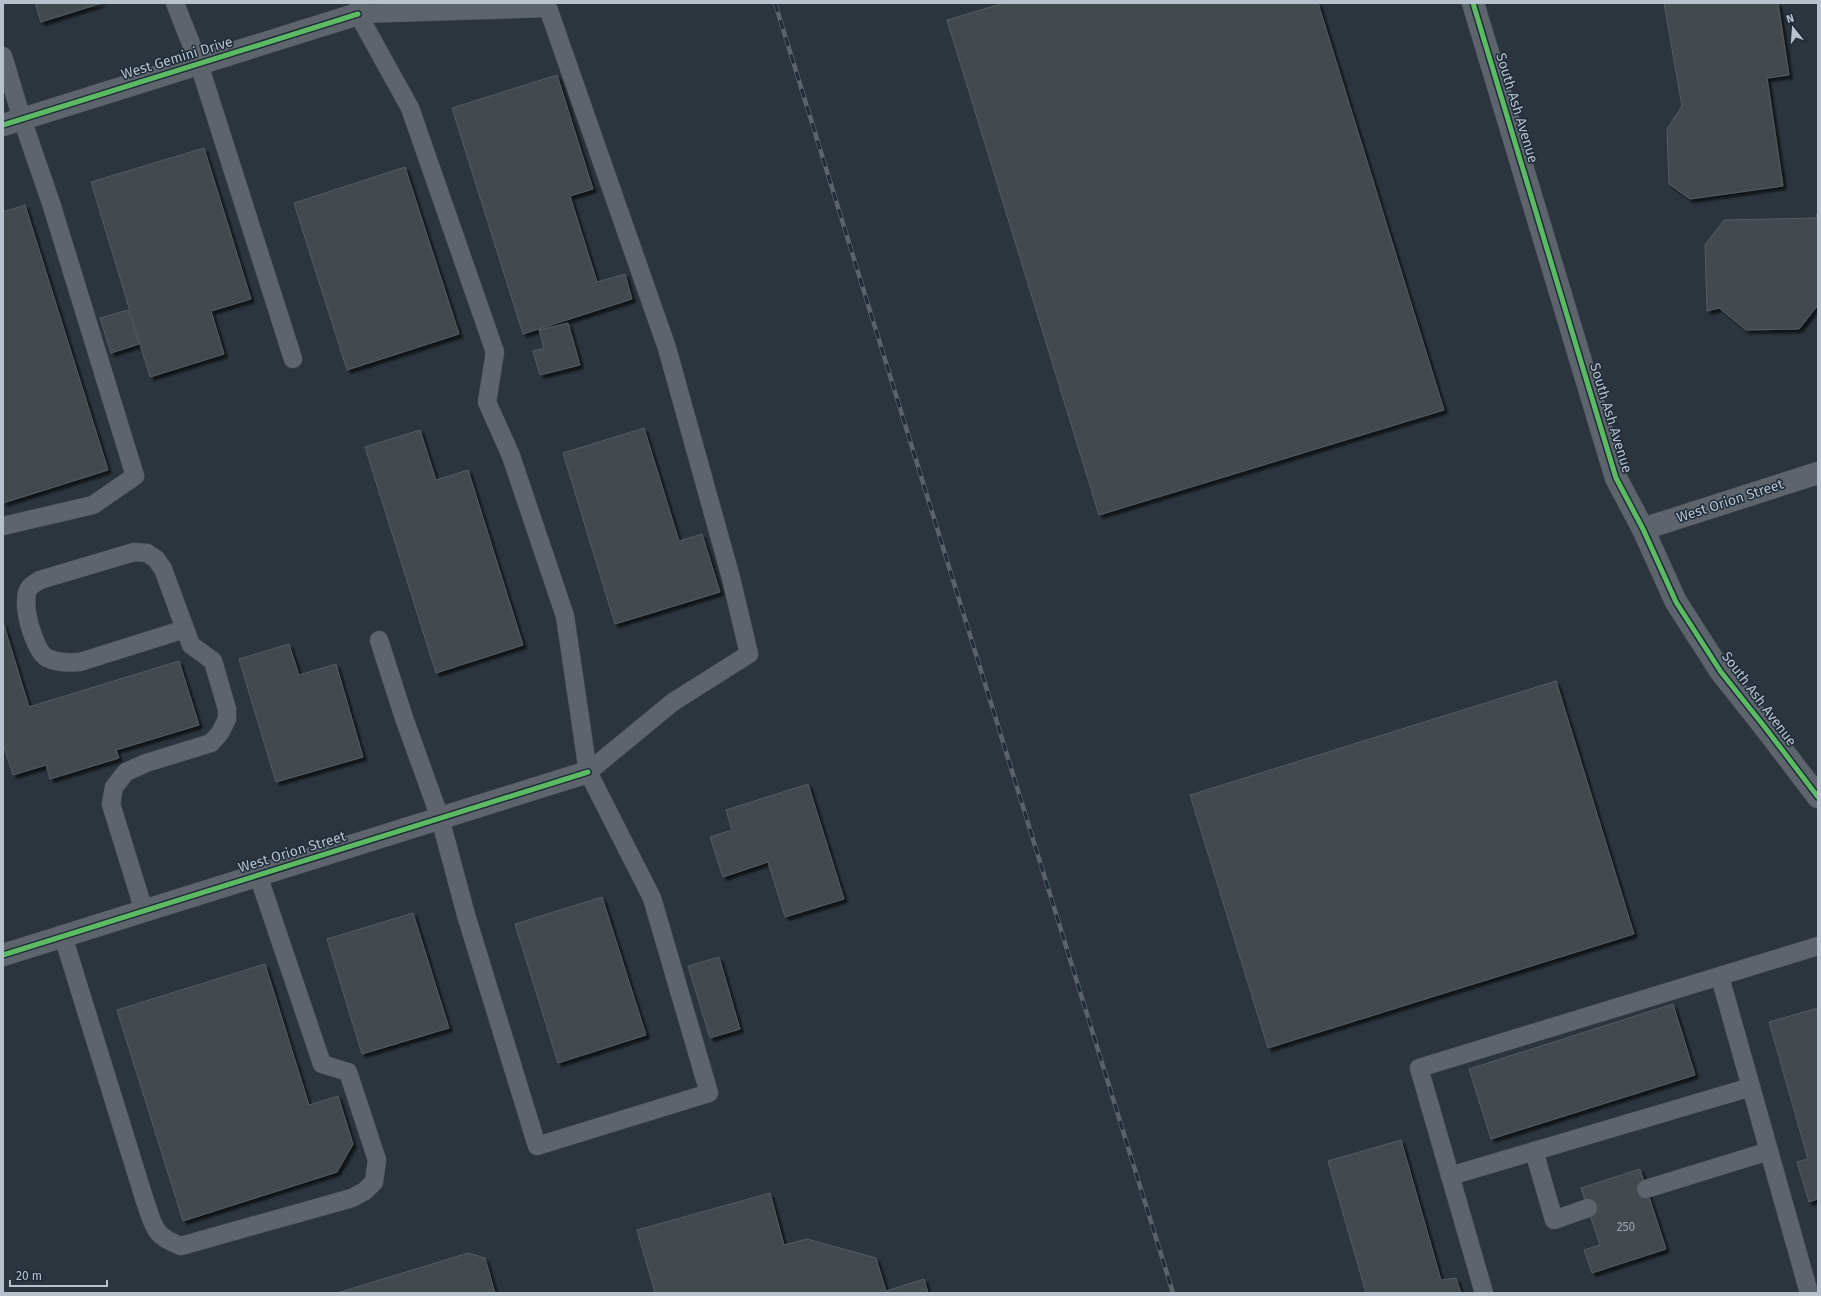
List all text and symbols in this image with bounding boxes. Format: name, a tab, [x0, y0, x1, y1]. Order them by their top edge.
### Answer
north arrow	[1773, 8, 1813, 48]
text: N	[1785, 12, 1796, 26]
street label: West Gemini Drive	[119, 33, 235, 83]
street label: South Ash Avenue	[1492, 51, 1542, 165]
street label: South Ash Avenue	[1586, 361, 1636, 475]
street label: West Orion Street	[1674, 475, 1787, 526]
street label: South Ash Avenue	[1718, 648, 1800, 750]
street label: West Orion Street	[236, 827, 349, 876]
house number: 250	[1617, 1220, 1636, 1234]
scale bar	[10, 1262, 107, 1288]
text: 20 m	[16, 1269, 42, 1283]

